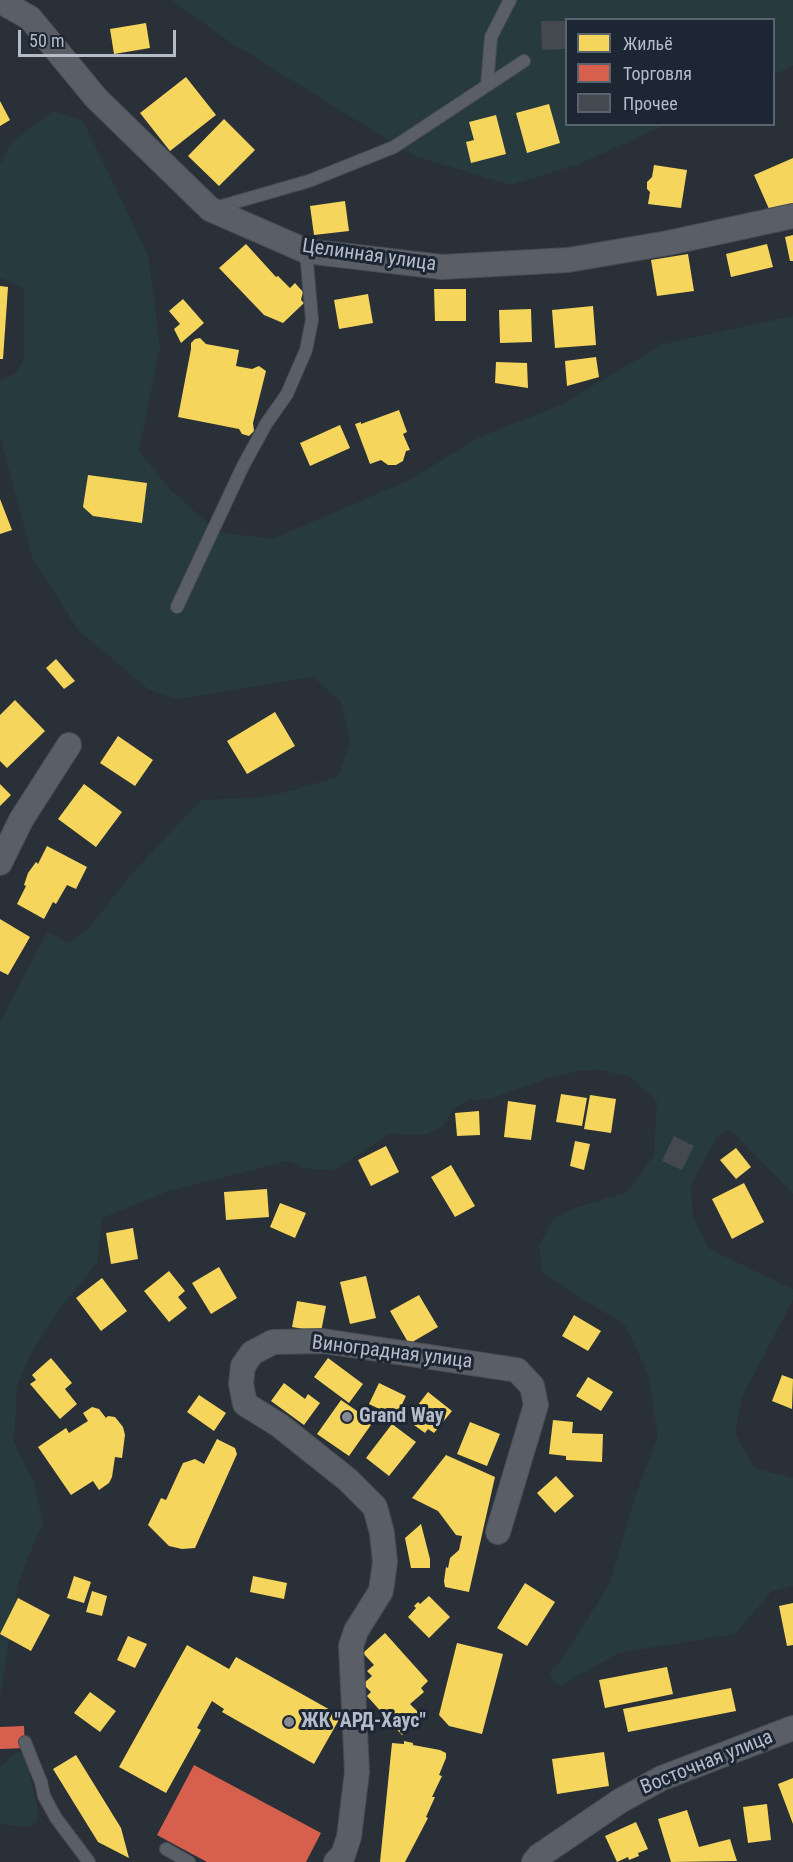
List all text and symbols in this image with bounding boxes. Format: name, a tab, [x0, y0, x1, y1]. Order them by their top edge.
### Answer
scale bar	[21, 18, 178, 56]
legend	[565, 18, 775, 126]
text: 50 m	[29, 30, 64, 51]
text: Жильё	[623, 33, 673, 54]
text: Торговля	[623, 63, 692, 84]
text: Прочее	[623, 93, 678, 114]
street label: Целинная улица	[300, 235, 438, 277]
street label: Виноградная улица	[310, 1331, 474, 1375]
place label: Grand Way	[359, 1405, 444, 1429]
marker: Grand Way	[340, 1410, 354, 1424]
place label: ЖК "АРД-Хаус"	[301, 1710, 426, 1734]
marker: ЖК "АРД-Хаус"	[282, 1715, 296, 1729]
street label: Восточная улица	[637, 1726, 777, 1800]

